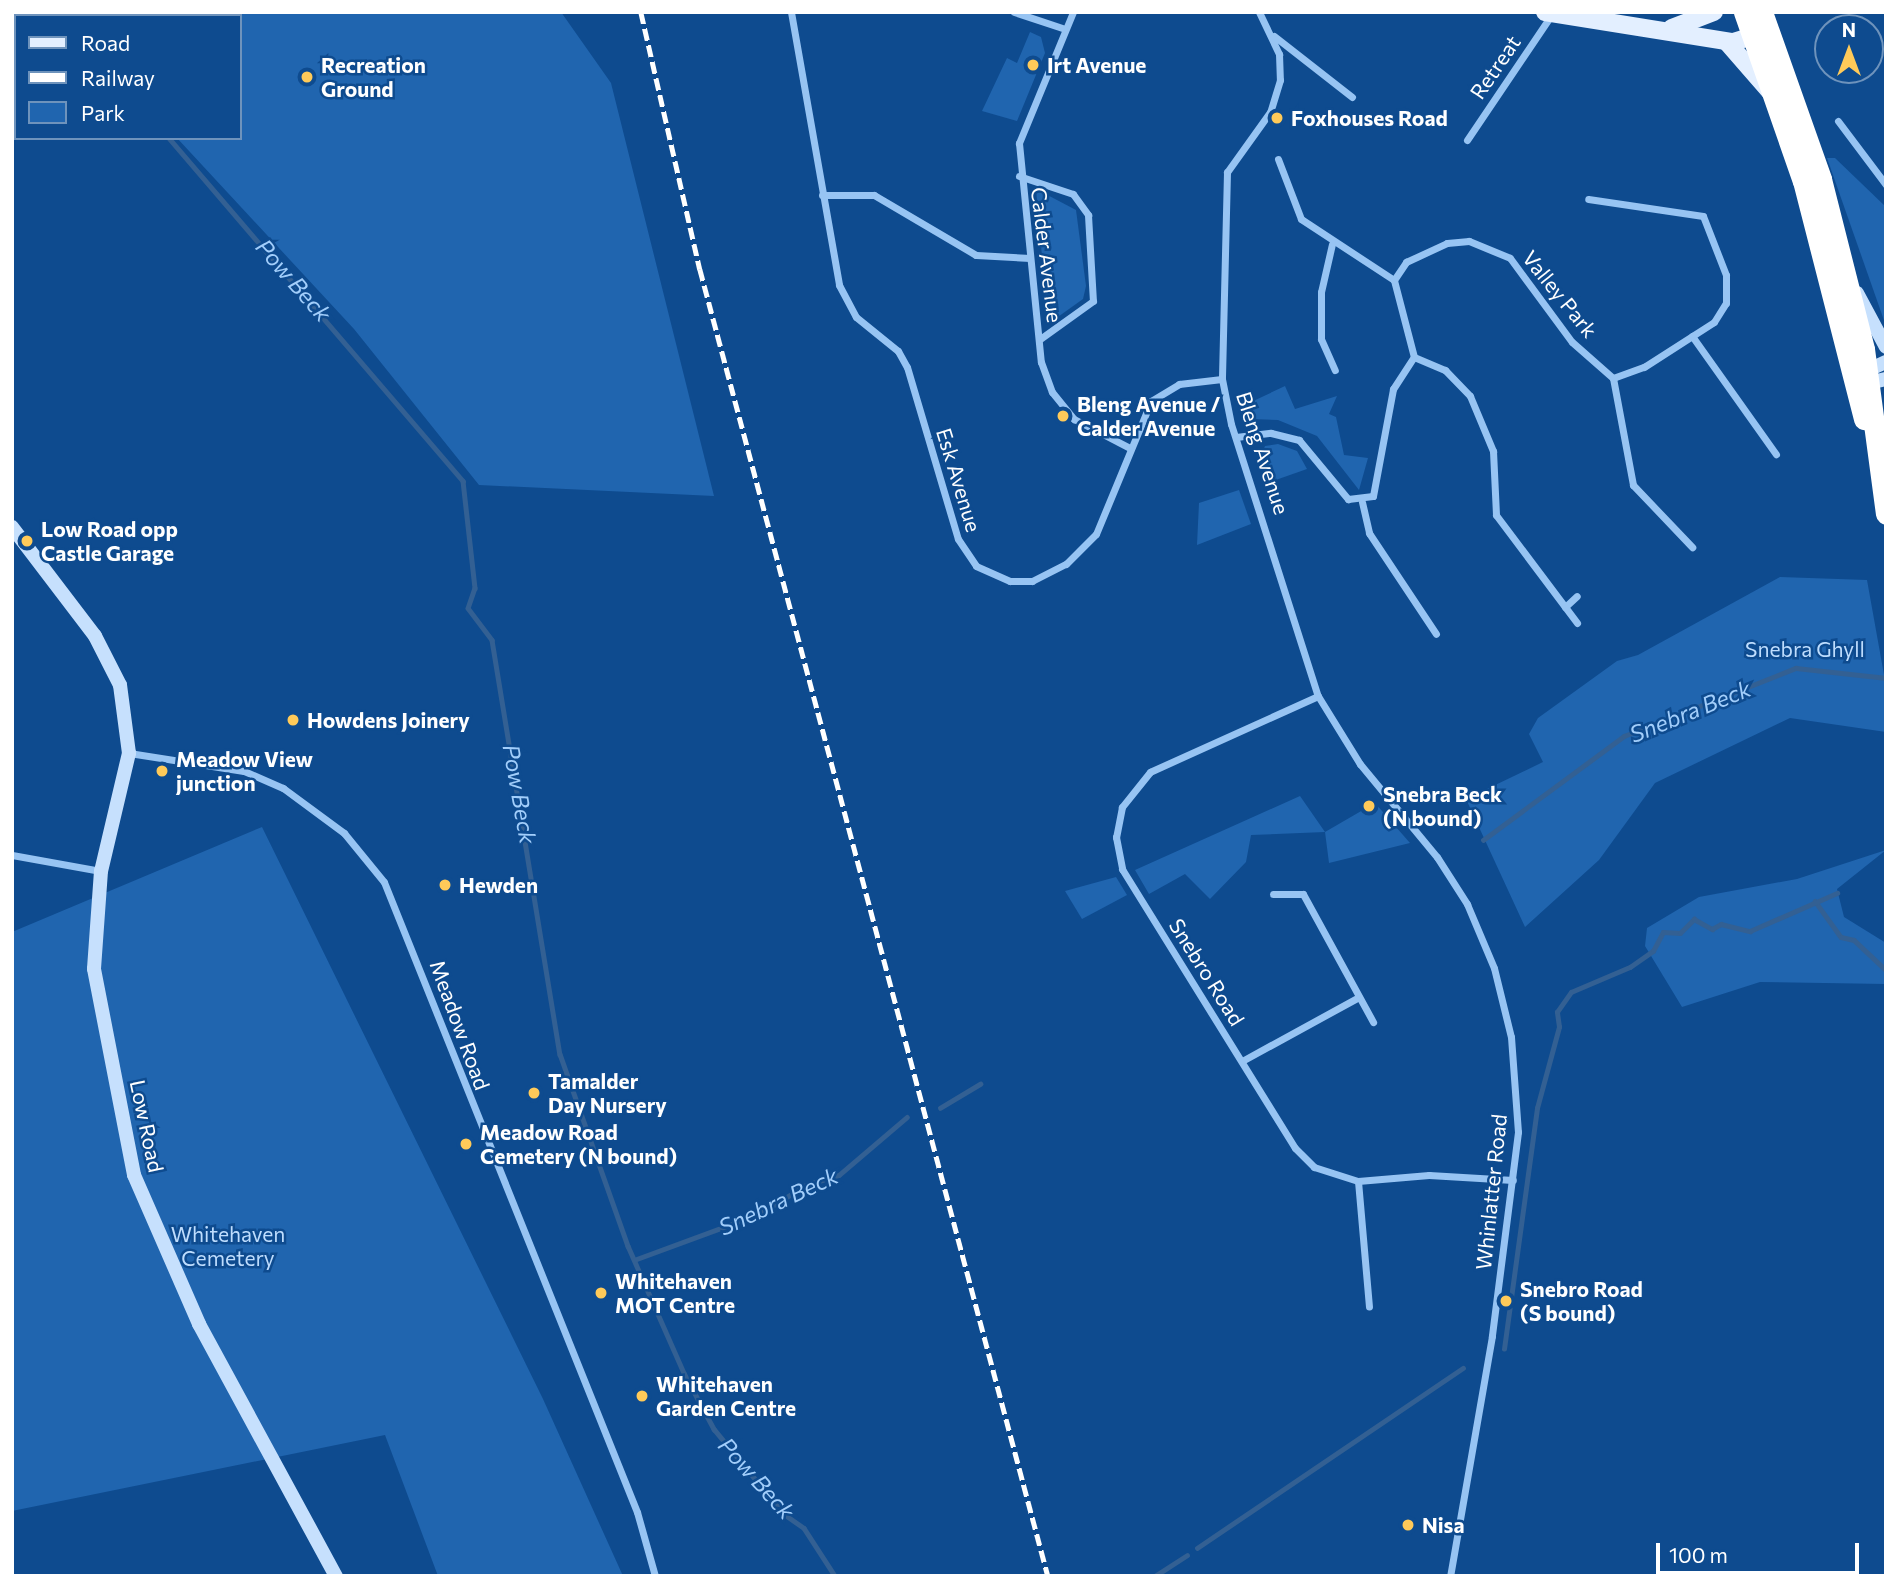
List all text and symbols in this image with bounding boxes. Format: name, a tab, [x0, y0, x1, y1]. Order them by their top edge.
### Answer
legend	[14, 14, 242, 140]
north arrow	[1814, 14, 1884, 84]
text: N	[1842, 18, 1856, 41]
text: Road	[81, 30, 130, 55]
street label: Retreat	[1465, 30, 1525, 104]
place label: Recreation Ground	[321, 52, 426, 102]
place label: Irt Avenue	[1047, 52, 1146, 78]
marker: Irt Avenue	[1025, 57, 1041, 73]
text: Railway	[81, 65, 155, 90]
marker: Recreation Ground	[299, 69, 315, 85]
text: Park	[81, 100, 125, 125]
place label: Foxhouses Road	[1291, 105, 1448, 131]
marker: Foxhouses Road	[1269, 110, 1285, 126]
street label: Calder Avenue	[1026, 186, 1068, 324]
water label: Pow Beck	[251, 233, 337, 327]
street label: Valley Park	[1517, 245, 1603, 343]
street label: Bleng Avenue	[1231, 389, 1295, 517]
place label: Bleng Avenue / Calder Avenue	[1077, 391, 1220, 441]
marker: Bleng Avenue / Calder Avenue	[1055, 408, 1071, 424]
street label: Esk Avenue	[931, 425, 987, 535]
place label: Low Road opp Castle Garage	[41, 516, 178, 566]
marker: Low Road opp Castle Garage	[19, 533, 35, 549]
park label: Snebra Ghyll	[1745, 636, 1865, 662]
water label: Snebra Beck	[1625, 674, 1755, 748]
place label: Howdens Joinery	[307, 707, 470, 733]
marker: Howdens Joinery	[285, 712, 301, 728]
water label: Pow Beck	[498, 742, 542, 846]
place label: Meadow View junction	[176, 746, 313, 796]
marker: Meadow View junction	[154, 763, 170, 779]
place label: Snebra Beck (N bound)	[1383, 781, 1502, 831]
marker: Snebra Beck (N bound)	[1361, 798, 1377, 814]
place label: Hewden	[459, 872, 538, 898]
marker: Hewden	[437, 877, 453, 893]
street label: Snebro Road	[1164, 914, 1250, 1030]
street label: Meadow Road	[425, 957, 495, 1093]
place label: Tamalder Day Nursery	[548, 1068, 667, 1118]
street label: Low Road	[125, 1077, 169, 1175]
marker: Tamalder Day Nursery	[526, 1085, 542, 1101]
street label: Whinlatter Road	[1470, 1113, 1512, 1271]
place label: Meadow Road Cemetery (N bound)	[480, 1119, 677, 1169]
marker: Meadow Road Cemetery (N bound)	[458, 1136, 474, 1152]
water label: Snebra Beck	[714, 1161, 842, 1241]
park label: Whitehaven Cemetery	[171, 1221, 285, 1271]
place label: Whitehaven MOT Centre	[615, 1268, 735, 1318]
place label: Snebro Road (S bound)	[1520, 1276, 1643, 1326]
marker: Whitehaven MOT Centre	[593, 1285, 609, 1301]
marker: Snebro Road (S bound)	[1498, 1293, 1514, 1309]
place label: Whitehaven Garden Centre	[656, 1371, 796, 1421]
marker: Whitehaven Garden Centre	[634, 1388, 650, 1404]
water label: Pow Beck	[713, 1431, 801, 1525]
place label: Nisa	[1422, 1512, 1464, 1538]
marker: Nisa	[1400, 1517, 1416, 1533]
scale bar	[1660, 1528, 1863, 1572]
text: 100 m	[1669, 1542, 1728, 1567]

